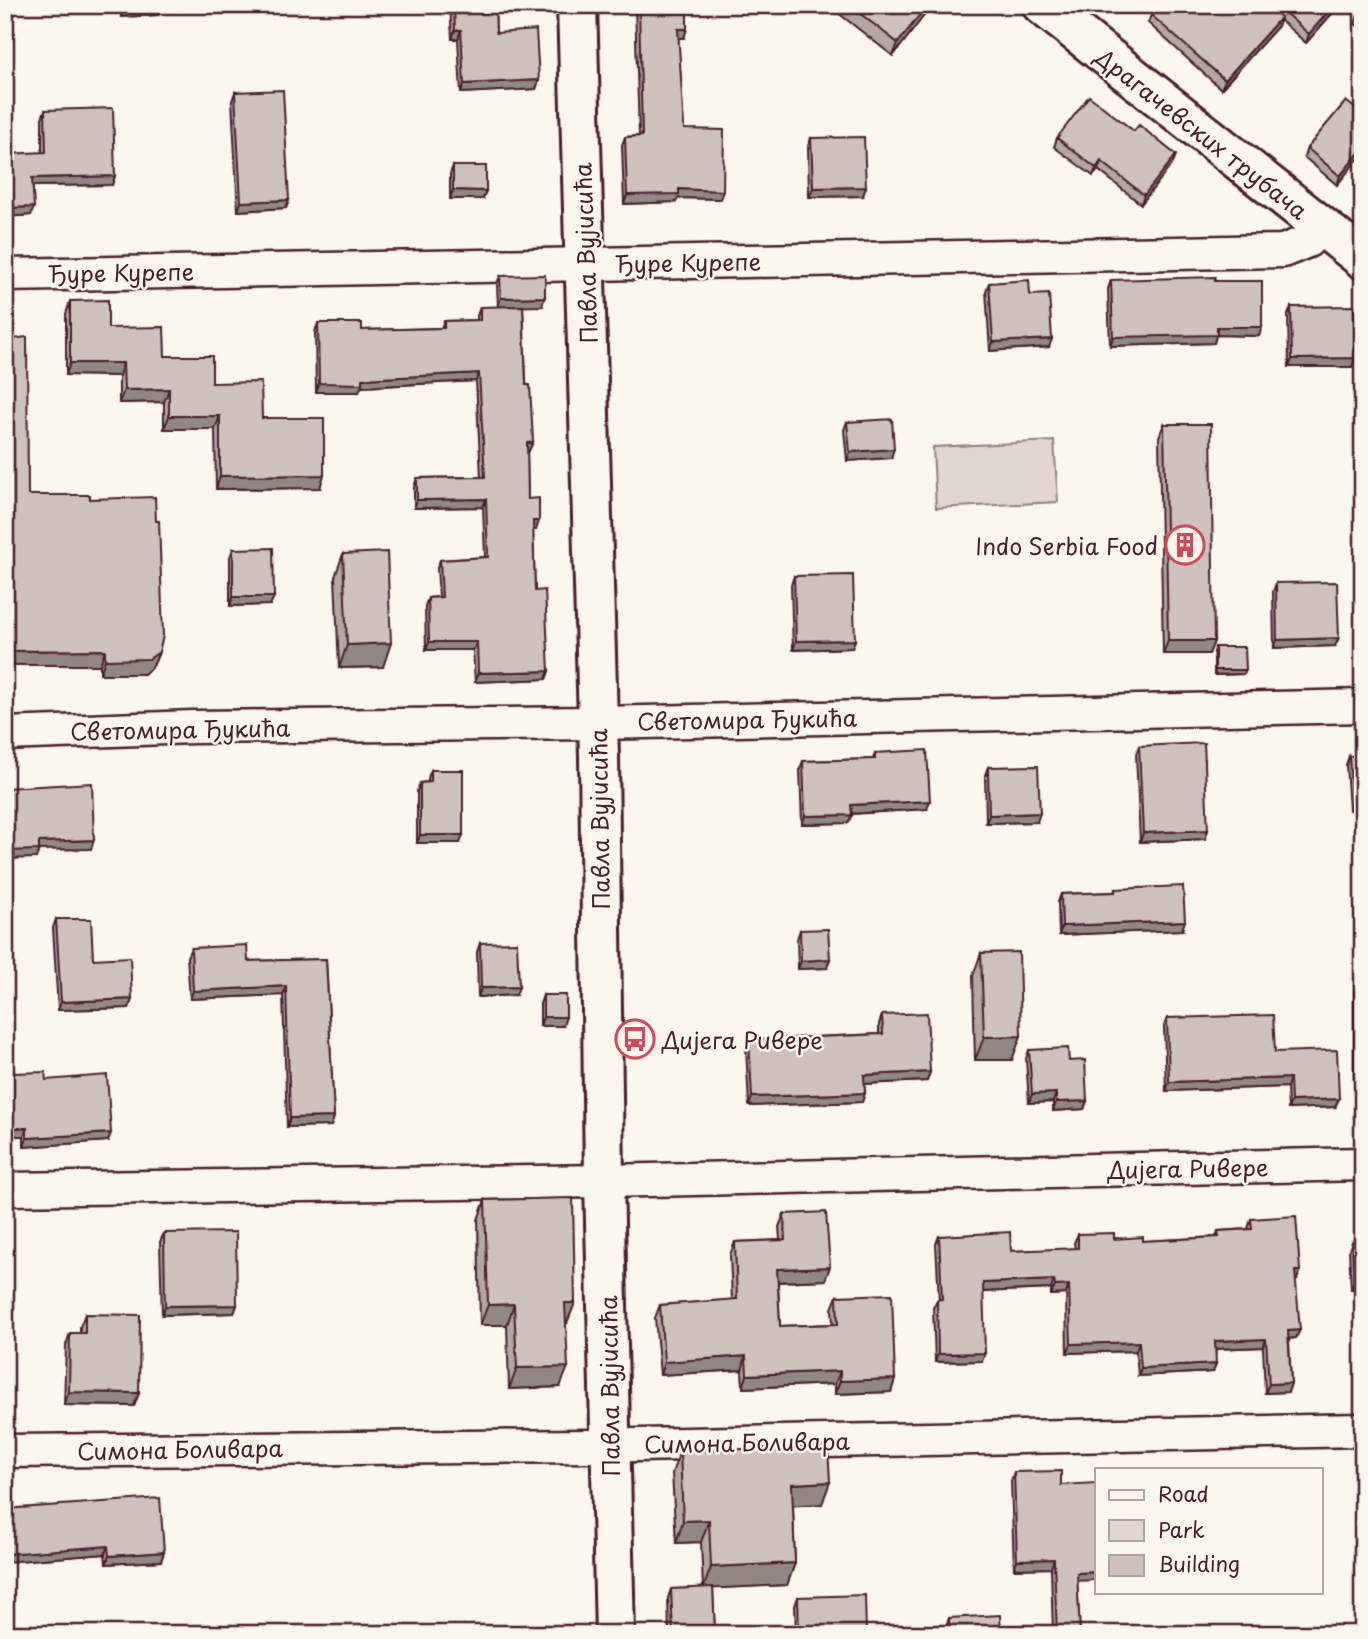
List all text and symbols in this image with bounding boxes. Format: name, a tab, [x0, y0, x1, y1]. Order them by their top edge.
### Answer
street label: Драгачевских трубача	[1088, 38, 1316, 227]
street label: Павла Вујисића	[564, 161, 606, 344]
street label: Ђуре Курепе	[615, 243, 761, 281]
street label: Ђуре Курепе	[48, 253, 194, 291]
building icon: Indo Serbia Food	[1164, 524, 1206, 566]
place label: Indo Serbia Food	[975, 528, 1158, 563]
street label: Светомира Ђукића	[637, 700, 858, 738]
street label: Светомира Ђукића	[70, 710, 291, 748]
street label: Павла Вујисића	[580, 728, 618, 910]
bus stop icon: Дијега Ривере	[614, 1018, 656, 1060]
place label: Дијега Ривере	[661, 1022, 823, 1057]
street label: Дијега Ривере	[1106, 1149, 1269, 1187]
street label: Павла Вујисића	[590, 1295, 628, 1477]
street label: Симона Боливара	[644, 1423, 851, 1461]
street label: Симона Боливара	[77, 1430, 284, 1468]
legend	[1095, 1468, 1322, 1594]
text: Road	[1158, 1477, 1209, 1509]
text: Park	[1158, 1513, 1205, 1545]
text: Building	[1158, 1547, 1240, 1579]

